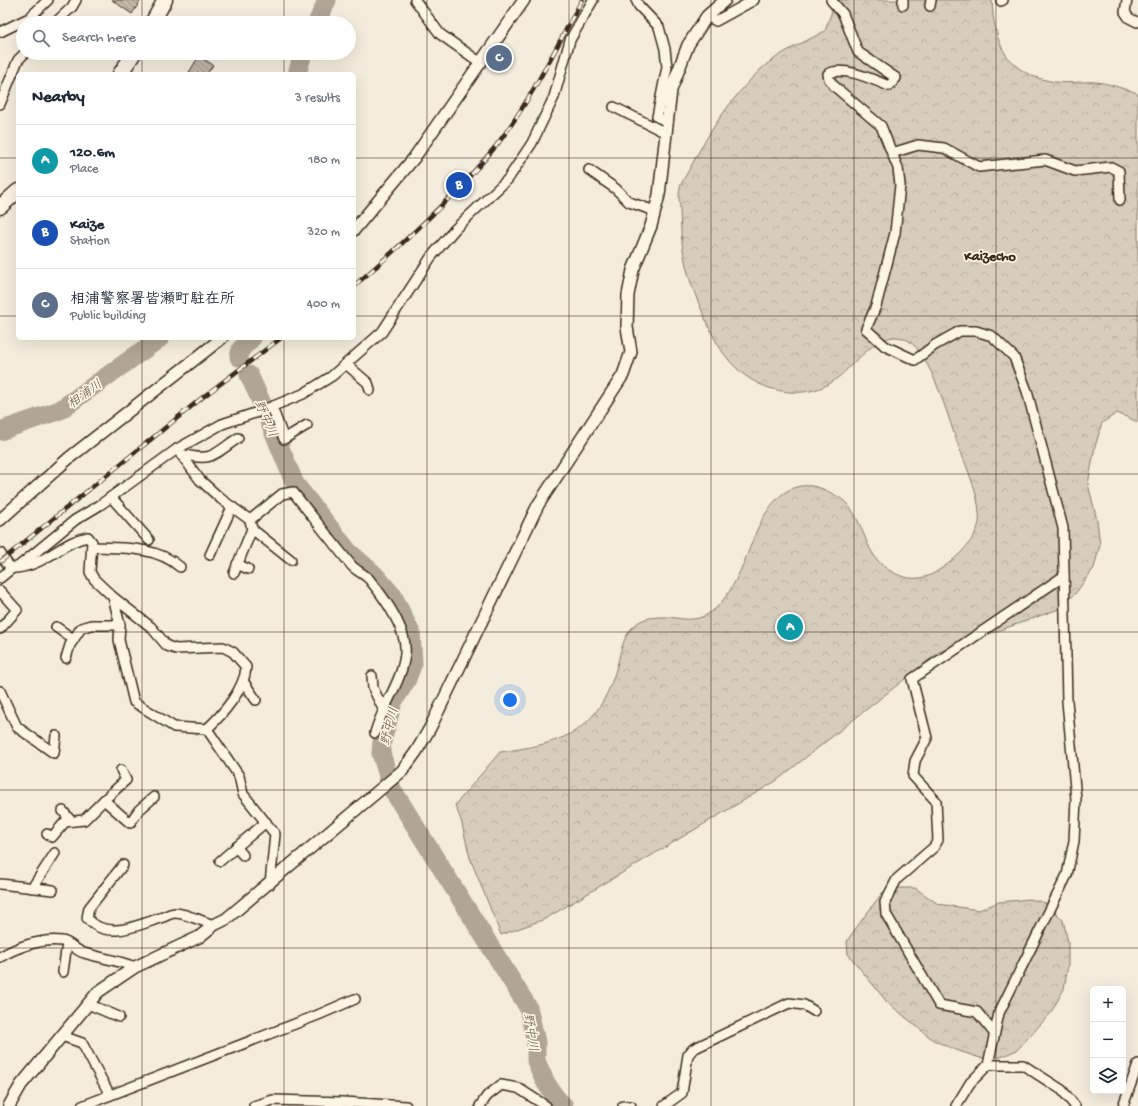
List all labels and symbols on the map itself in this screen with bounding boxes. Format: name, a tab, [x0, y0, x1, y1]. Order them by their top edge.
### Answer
pin: C	[486, 43, 512, 73]
pin: B	[446, 170, 472, 200]
district label: Kaizecho	[963, 249, 1016, 266]
water label: 相浦川	[65, 377, 106, 413]
water label: 野中川	[250, 398, 280, 440]
pin: A	[777, 612, 803, 642]
your location	[500, 690, 520, 710]
water label: 野中川	[377, 706, 402, 747]
water label: 野中川	[519, 1012, 541, 1053]

